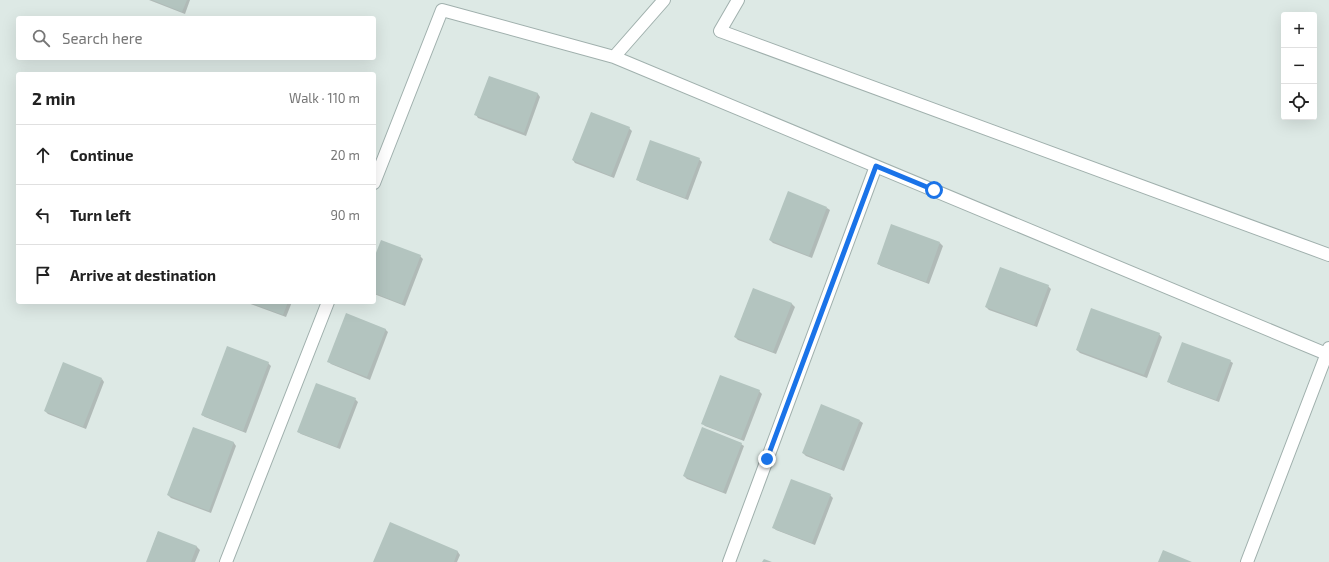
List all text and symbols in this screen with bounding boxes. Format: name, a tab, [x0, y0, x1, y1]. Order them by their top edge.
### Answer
map controls	[1281, 12, 1317, 120]
button: +	[1281, 12, 1317, 48]
search box	[16, 16, 376, 60]
icon: search	[30, 27, 52, 49]
text: Search here	[62, 29, 143, 47]
button: −	[1281, 48, 1317, 84]
button: locate	[1281, 84, 1317, 120]
text: 2 min	[32, 88, 75, 108]
text: Walk · 110 m	[289, 90, 360, 106]
icon: ahead	[32, 144, 54, 166]
text: Continue	[70, 146, 133, 164]
text: 20 m	[331, 147, 360, 163]
route start	[925, 181, 943, 199]
icon: left	[32, 204, 54, 226]
text: Turn left	[70, 206, 131, 224]
text: 90 m	[330, 207, 360, 223]
icon: arrive	[32, 264, 54, 286]
text: Arrive at destination	[70, 266, 216, 284]
route end	[758, 450, 776, 468]

